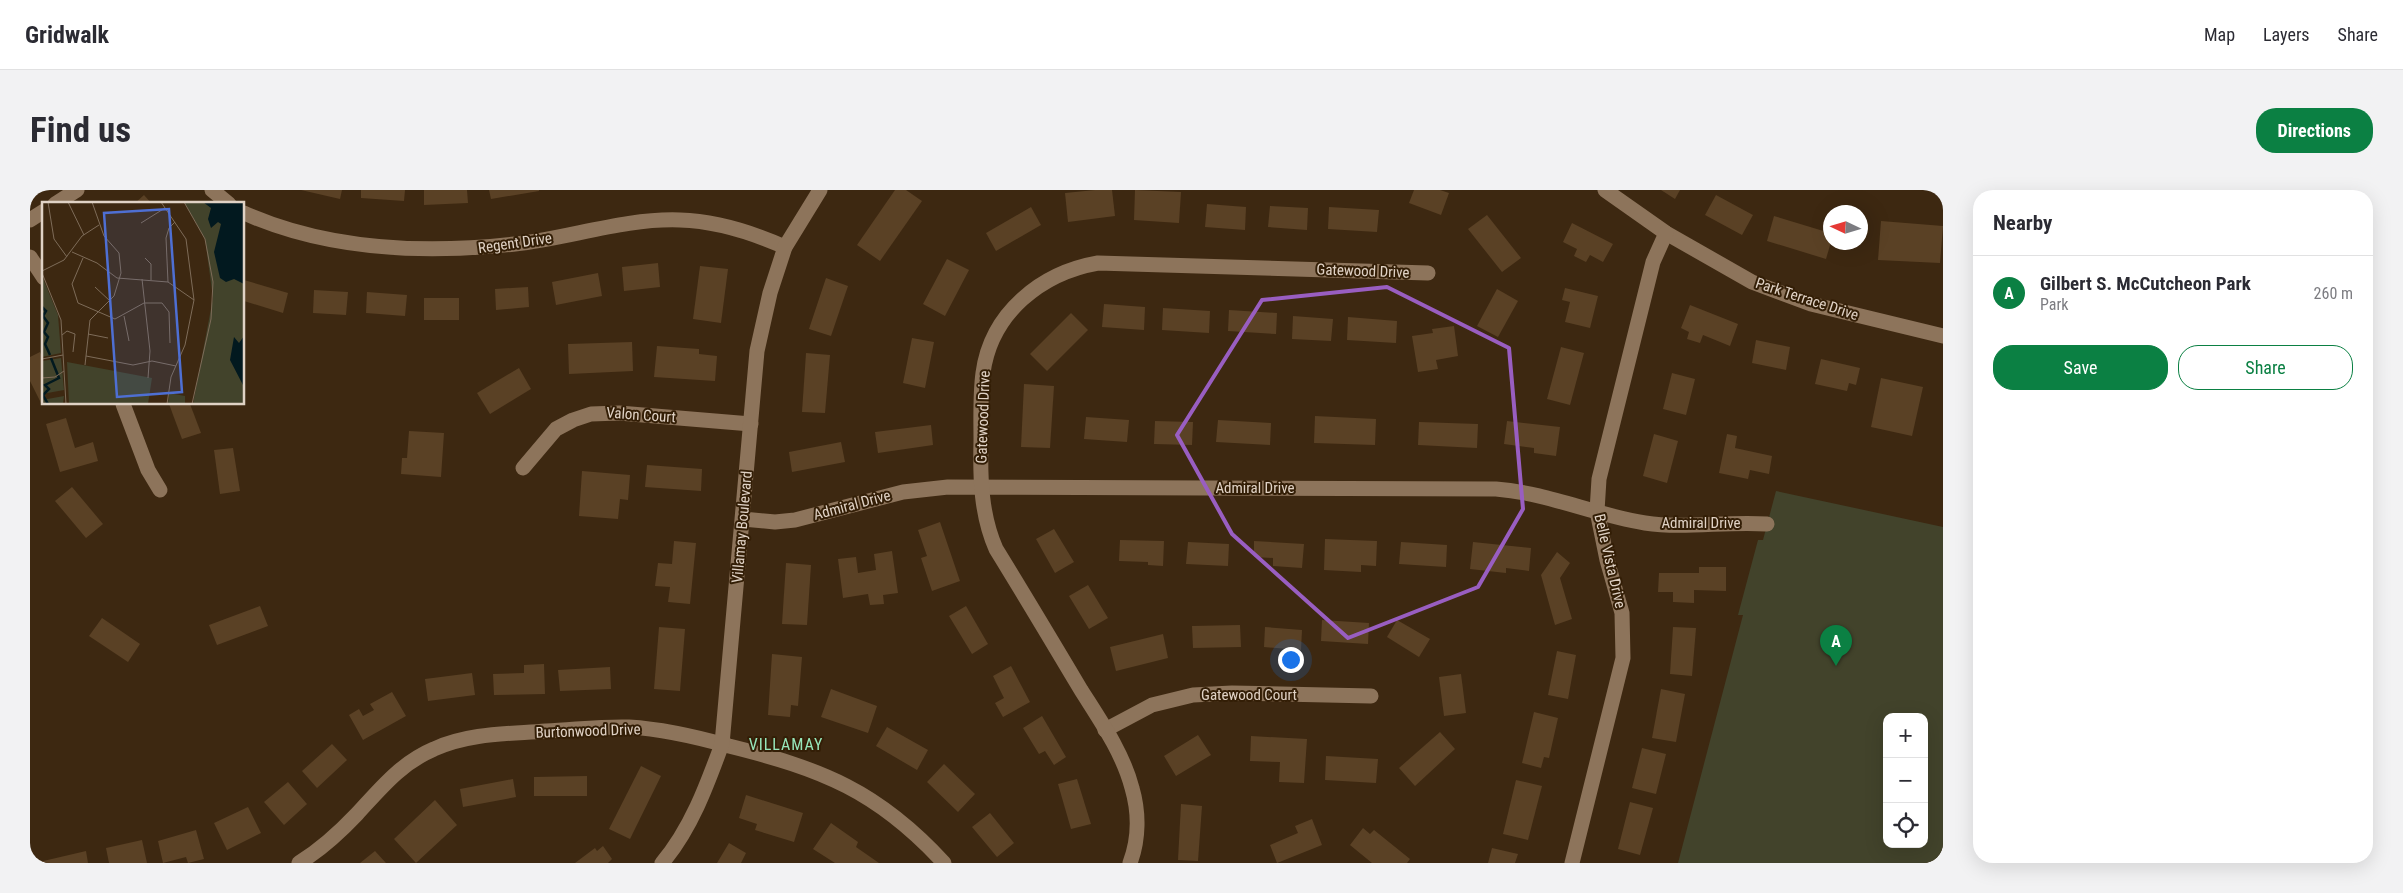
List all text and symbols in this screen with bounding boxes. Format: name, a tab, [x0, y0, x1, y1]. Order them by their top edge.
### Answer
text: Gridwalk	[25, 21, 109, 49]
text: Map	[2204, 24, 2235, 45]
text: Layers	[2263, 24, 2310, 45]
text: Share	[2338, 24, 2378, 45]
button: Directions	[2256, 108, 2373, 153]
text: Find us	[30, 110, 131, 151]
inset map	[42, 202, 245, 405]
north arrow	[1823, 205, 1868, 250]
text: Nearby	[1993, 211, 2052, 235]
street label: Regent Drive	[477, 229, 553, 257]
street label: Gatewood Drive	[1316, 260, 1410, 282]
text: Gilbert S. McCutcheon Park	[2040, 272, 2251, 295]
street label: Park Terrace Drive	[1753, 274, 1861, 324]
text: A	[2004, 284, 2014, 303]
text: 260 m	[2314, 284, 2353, 303]
text: Park	[2040, 295, 2069, 314]
button: Save	[1993, 345, 2168, 390]
button: Share	[2178, 345, 2353, 390]
street label: Gatewood Drive	[972, 370, 994, 464]
street label: Valon Court	[606, 404, 676, 426]
street label: Villamay Boulevard	[728, 470, 756, 584]
street label: Admiral Drive	[1215, 479, 1295, 497]
street label: Admiral Drive	[811, 486, 893, 524]
street label: Belle Vista Drive	[1590, 512, 1630, 610]
street label: Admiral Drive	[1661, 514, 1741, 532]
pin: A	[1820, 625, 1852, 666]
your location	[1278, 647, 1304, 673]
street label: Gatewood Court	[1201, 686, 1297, 704]
map controls	[1883, 713, 1928, 848]
button: +	[1883, 713, 1928, 758]
street label: Burtonwood Drive	[535, 720, 641, 742]
district label: VILLAMAY	[749, 735, 823, 754]
button: −	[1883, 758, 1928, 803]
button: locate	[1883, 803, 1928, 848]

